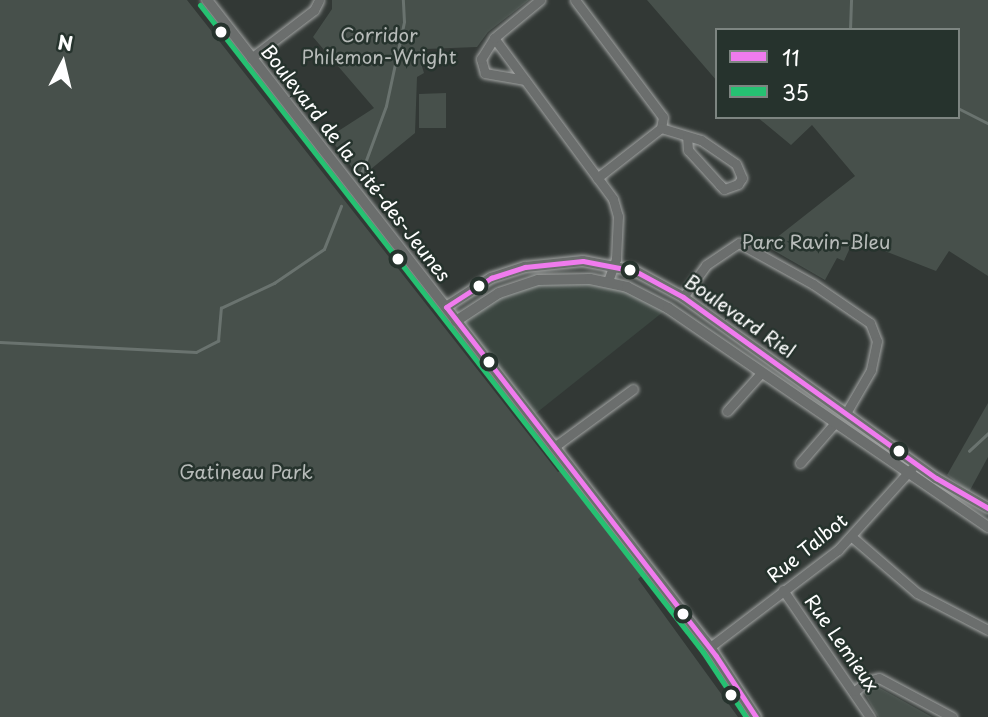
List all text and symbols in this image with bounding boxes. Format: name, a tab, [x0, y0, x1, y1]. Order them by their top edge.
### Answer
park label: Corridor Philemon-Wright	[302, 24, 456, 68]
unlabelled marker	[214, 25, 228, 39]
text: N	[56, 27, 75, 57]
north arrow	[28, 28, 98, 98]
legend	[715, 28, 960, 119]
street label: Boulevard de la Cité-des-Jeunes	[256, 40, 456, 286]
text: 11	[782, 41, 800, 73]
text: 35	[782, 76, 809, 108]
park label: Parc Ravin-Bleu	[742, 231, 890, 253]
unlabelled marker	[391, 252, 405, 266]
unlabelled marker	[623, 263, 637, 277]
street label: Boulevard Riel	[680, 269, 800, 363]
unlabelled marker	[472, 279, 486, 293]
unlabelled marker	[482, 355, 496, 369]
unlabelled marker	[892, 444, 906, 458]
park label: Gatineau Park	[179, 461, 313, 483]
street label: Rue Talbot	[762, 508, 852, 588]
street label: Rue Lemieux	[800, 590, 884, 696]
unlabelled marker	[676, 607, 690, 621]
unlabelled marker	[724, 688, 738, 702]

